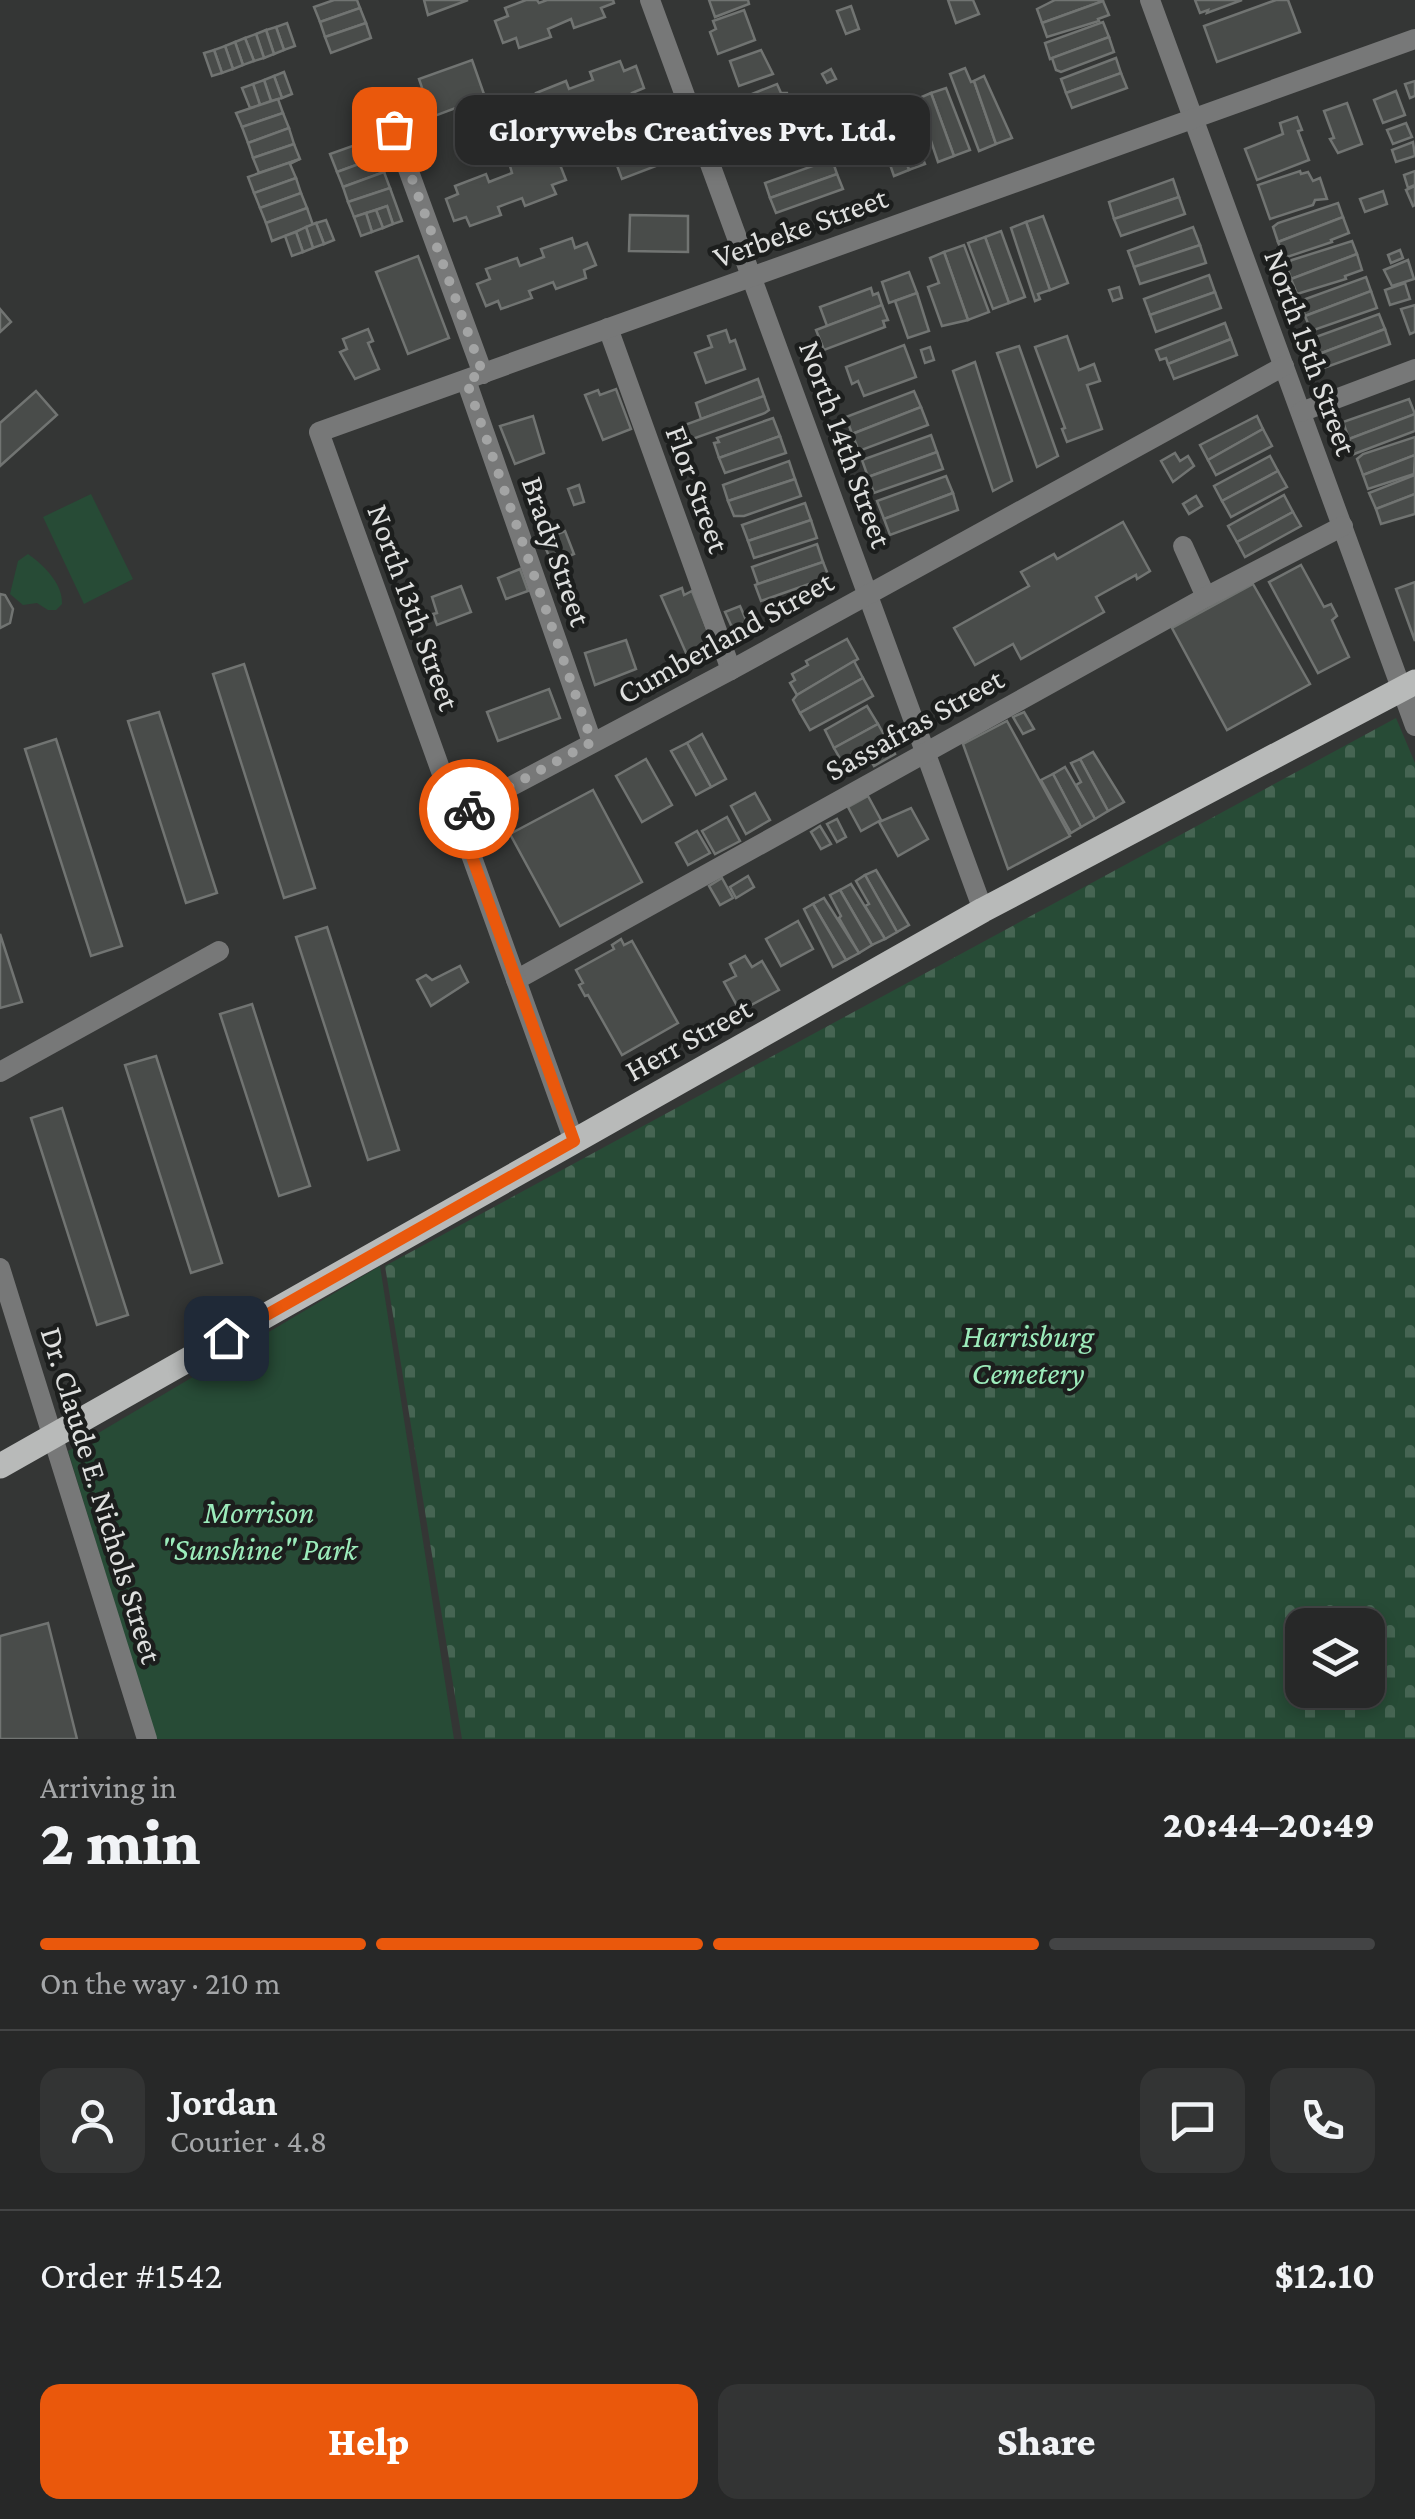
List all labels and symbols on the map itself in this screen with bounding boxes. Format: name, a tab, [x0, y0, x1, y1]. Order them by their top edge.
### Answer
pin	[352, 87, 437, 172]
callout: Glorywebs Creatives Pvt. Ltd.	[454, 94, 929, 164]
street label: Verbeke Street	[708, 179, 892, 275]
street label: North 15th Street	[1257, 244, 1365, 460]
street label: North 14th Street	[792, 336, 900, 553]
street label: Flor Street	[658, 421, 738, 558]
street label: Brady Street	[515, 472, 599, 631]
street label: North 13th Street	[360, 499, 468, 715]
street label: Cumberland Street	[611, 563, 840, 711]
street label: Sassafras Street	[819, 660, 1010, 788]
courier	[419, 759, 519, 859]
street label: Herr Street	[619, 989, 758, 1088]
pin	[184, 1296, 269, 1381]
park label: Harrisburg Cemetery	[962, 1318, 1095, 1391]
street label: Dr. Claude E. Nichols Street	[34, 1323, 170, 1668]
park label: Morrison "Sunshine" Park	[161, 1494, 359, 1567]

